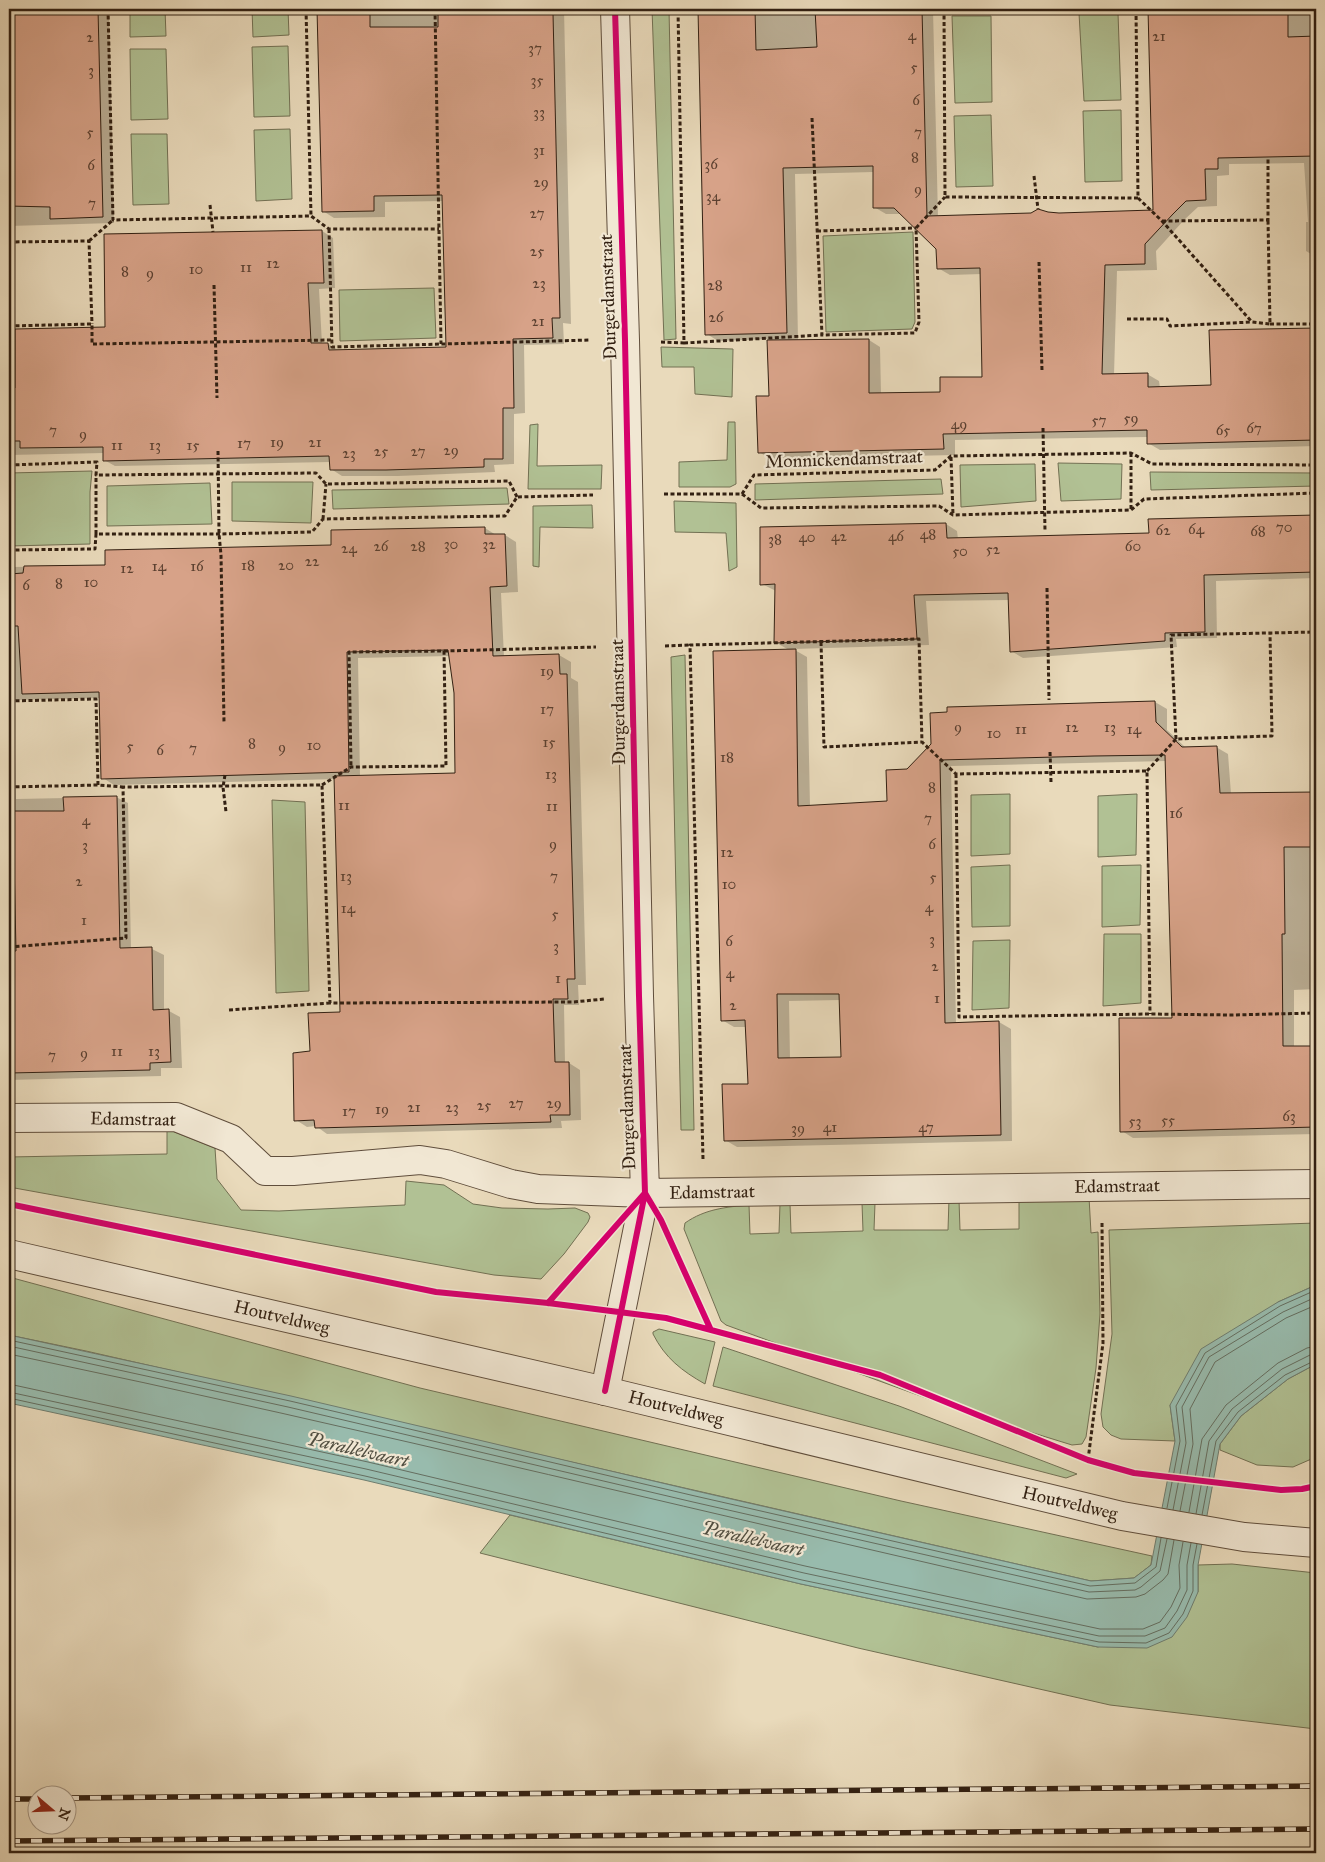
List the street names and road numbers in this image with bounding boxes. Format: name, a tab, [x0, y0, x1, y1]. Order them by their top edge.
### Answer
street label: Durgerdamstraat	[595, 233, 622, 360]
street label: Monnickendamstraat	[765, 445, 924, 473]
street label: Durgerdamstraat	[606, 638, 631, 765]
street label: Durgerdamstraat	[614, 1043, 641, 1170]
street label: Edamstraat	[90, 1107, 177, 1131]
street label: Edamstraat	[1074, 1174, 1161, 1198]
street label: Edamstraat	[669, 1180, 756, 1204]
street label: Houtveldweg	[232, 1295, 333, 1340]
street label: Houtveldweg	[626, 1386, 727, 1432]
street label: Houtveldweg	[1020, 1481, 1121, 1526]

